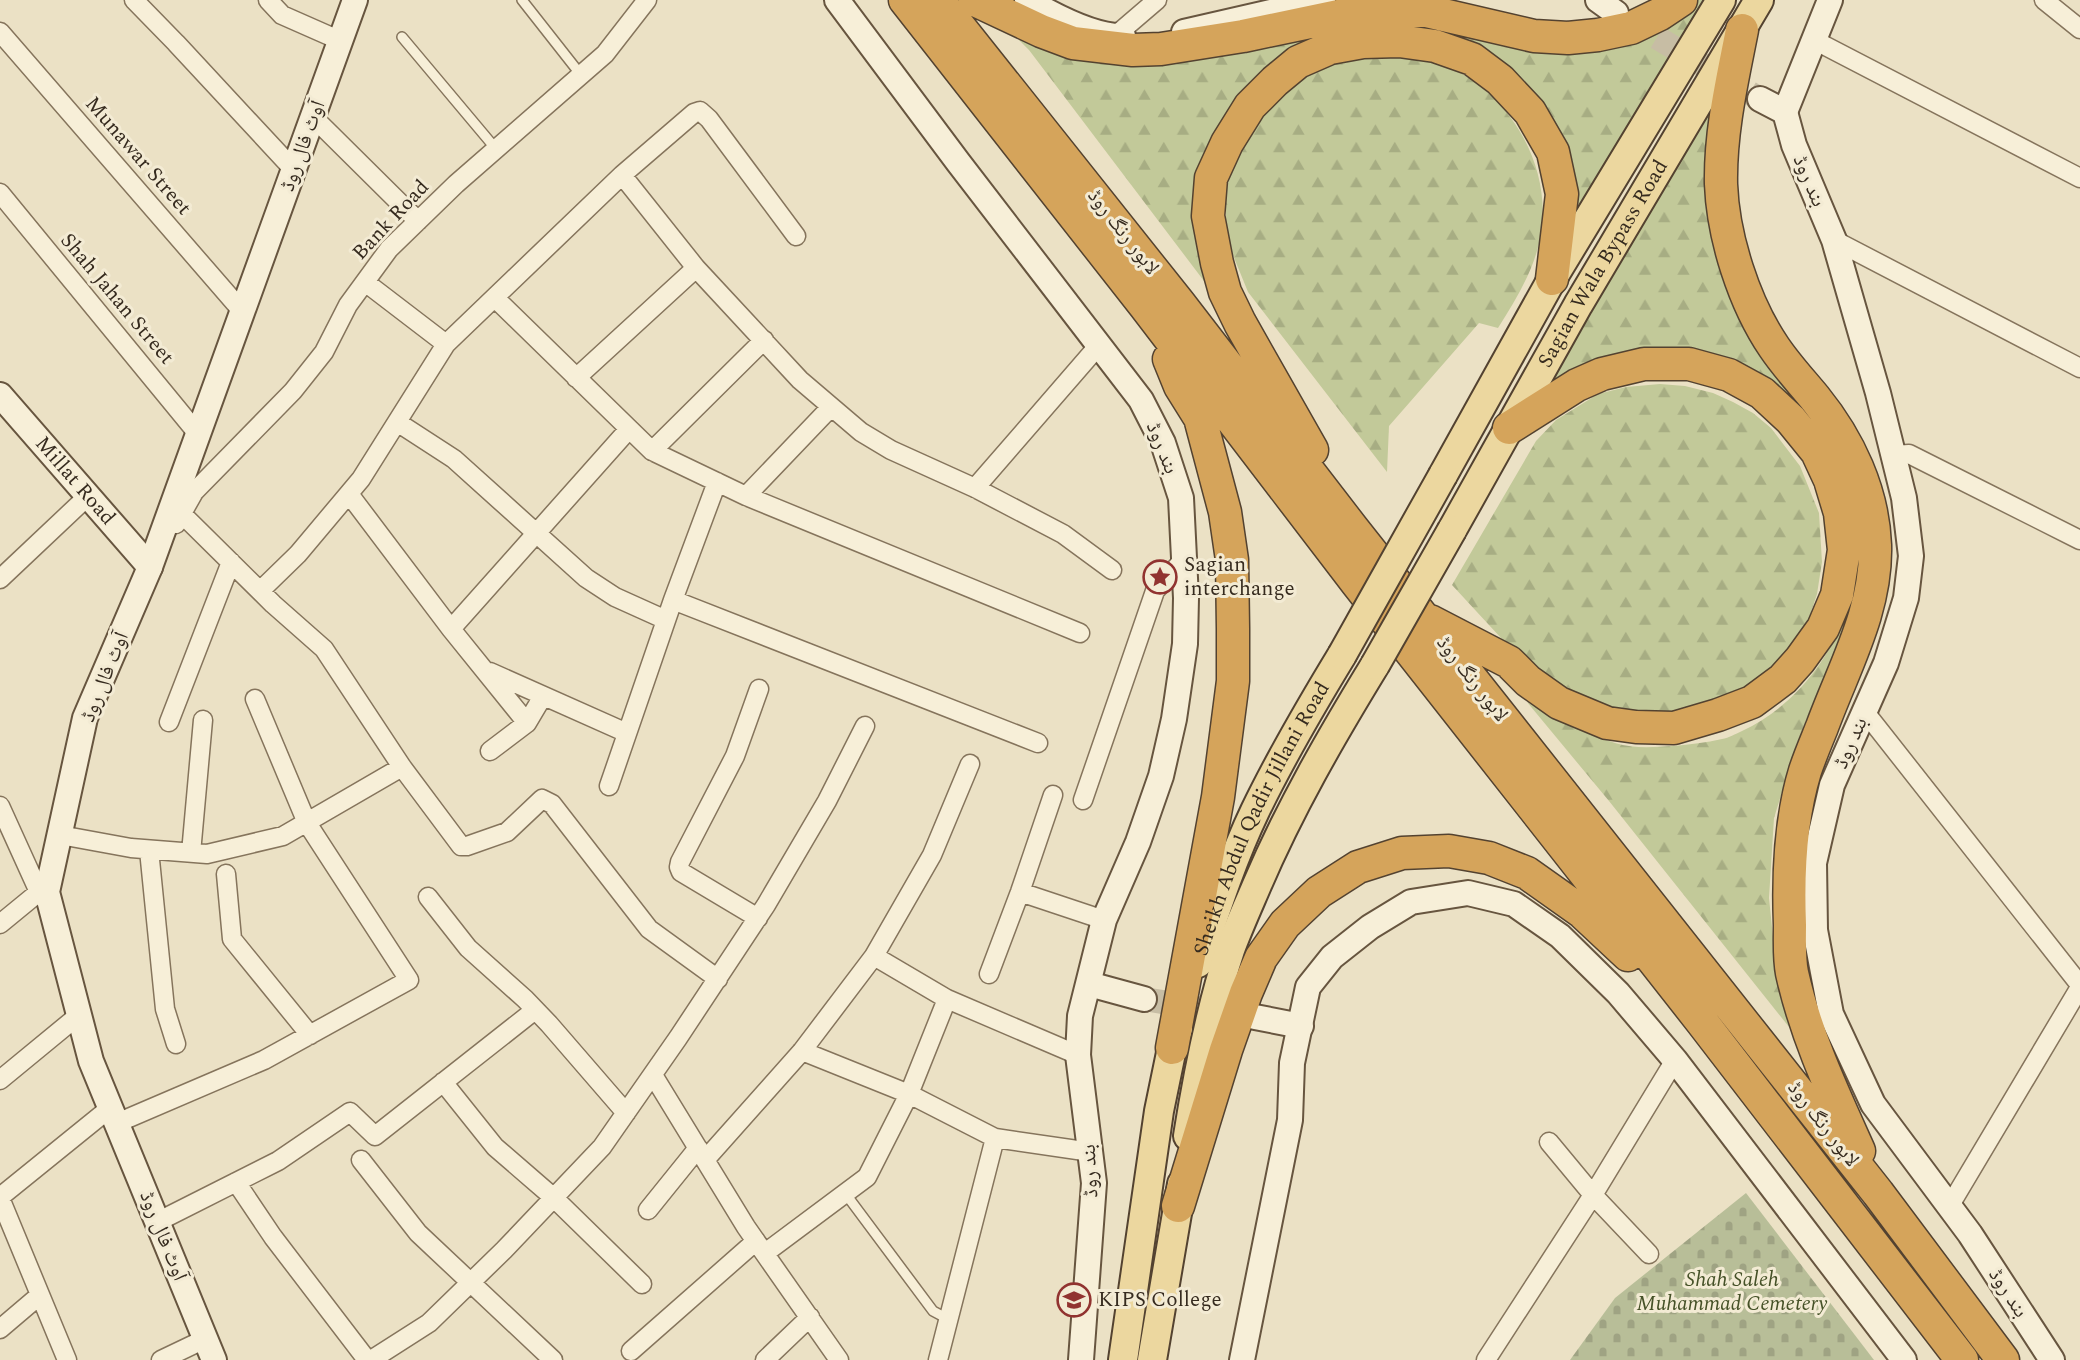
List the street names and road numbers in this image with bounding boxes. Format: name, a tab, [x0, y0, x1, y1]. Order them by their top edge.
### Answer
street label: Munawar Street	[77, 89, 199, 223]
street label: آوٹ فال روڈ	[272, 95, 334, 196]
street label: بند روڈ	[1784, 150, 1834, 212]
street label: Sagian Wala Bypass Road	[1530, 154, 1677, 374]
street label: Bank Road	[345, 172, 437, 268]
street label: لاہور رنگ روڈ	[1079, 182, 1167, 282]
street label: Shah Jahan Street	[52, 226, 182, 372]
street label: بند روڈ	[1137, 417, 1187, 479]
street label: Millat Road	[27, 429, 123, 533]
street label: آوٹ فال روڈ	[72, 626, 138, 727]
street label: لاہور رنگ روڈ	[1428, 629, 1516, 729]
street label: Sheikh Abdul Qadir Jillani Road	[1185, 676, 1338, 960]
street label: بند روڈ	[1825, 712, 1877, 774]
street label: لاہور رنگ روڈ	[1779, 1074, 1867, 1174]
street label: بند روڈ	[1073, 1143, 1107, 1199]
street label: آوٹ فال روڈ	[130, 1186, 196, 1287]
street label: بند روڈ	[1980, 1262, 2036, 1324]

